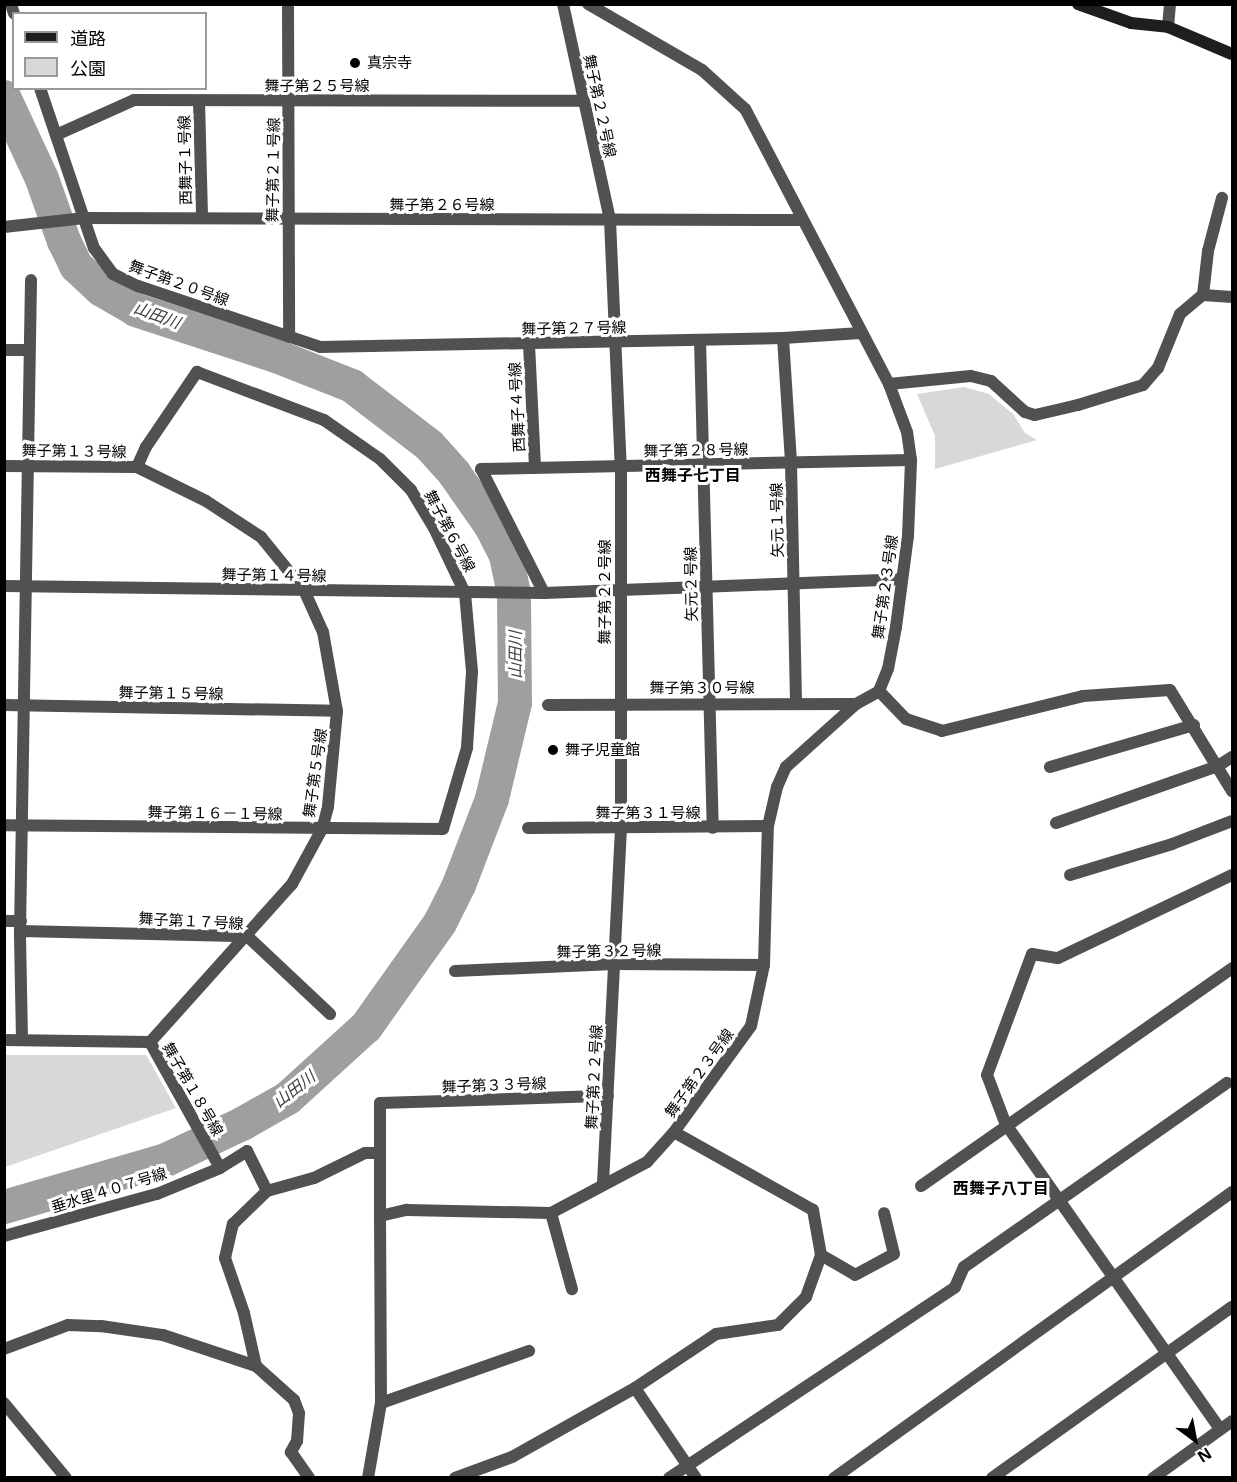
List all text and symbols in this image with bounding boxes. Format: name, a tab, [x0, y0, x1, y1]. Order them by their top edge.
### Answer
legend	[12, 12, 207, 90]
text: 道路	[70, 26, 106, 50]
street label: 舞子第２２号線	[580, 53, 620, 159]
place label: 真宗寺	[367, 54, 412, 72]
text: 公園	[70, 56, 106, 80]
marker: 真宗寺	[348, 56, 362, 70]
street label: 舞子第２５号線	[265, 77, 369, 95]
street label: 西舞子１号線	[175, 115, 195, 205]
street label: 舞子第２１号線	[263, 117, 283, 223]
street label: 舞子第２６号線	[390, 196, 494, 214]
street label: 舞子第２０号線	[127, 257, 231, 309]
water label: 山田川	[131, 298, 183, 332]
street label: 舞子第２７号線	[521, 318, 627, 338]
street label: 西舞子４号線	[506, 362, 528, 452]
street label: 舞子第２８号線	[643, 440, 749, 460]
street label: 舞子第１３号線	[21, 441, 127, 461]
district label: 西舞子七丁目	[645, 465, 741, 485]
street label: 矢元１号線	[767, 482, 787, 558]
street label: 舞子第６号線	[421, 487, 479, 575]
street label: 舞子第２３号線	[869, 534, 901, 640]
street label: 舞子第２２号線	[596, 540, 614, 644]
street label: 矢元２号線	[681, 546, 701, 622]
street label: 舞子第１４号線	[221, 565, 327, 585]
water label: 山田川	[505, 631, 525, 679]
street label: 舞子第３０号線	[650, 679, 754, 697]
street label: 舞子第１５号線	[118, 683, 224, 703]
street label: 舞子第５号線	[300, 727, 330, 819]
place label: 舞子児童館	[565, 741, 640, 759]
marker: 舞子児童館	[546, 743, 560, 757]
street label: 舞子第１６－１号線	[147, 803, 283, 823]
street label: 舞子第３１号線	[596, 804, 700, 822]
street label: 舞子第１７号線	[138, 909, 244, 933]
street label: 舞子第３２号線	[556, 941, 662, 961]
street label: 舞子第２２号線	[582, 1024, 606, 1130]
street label: 舞子第２３号線	[661, 1025, 737, 1121]
street label: 舞子第１８号線	[159, 1039, 227, 1139]
water label: 山田川	[269, 1067, 319, 1111]
street label: 舞子第３３号線	[441, 1074, 547, 1096]
street label: 垂水里４０７号線	[49, 1164, 169, 1216]
district label: 西舞子八丁目	[953, 1178, 1049, 1198]
north arrow	[1165, 1410, 1225, 1470]
text: N	[1193, 1442, 1216, 1468]

